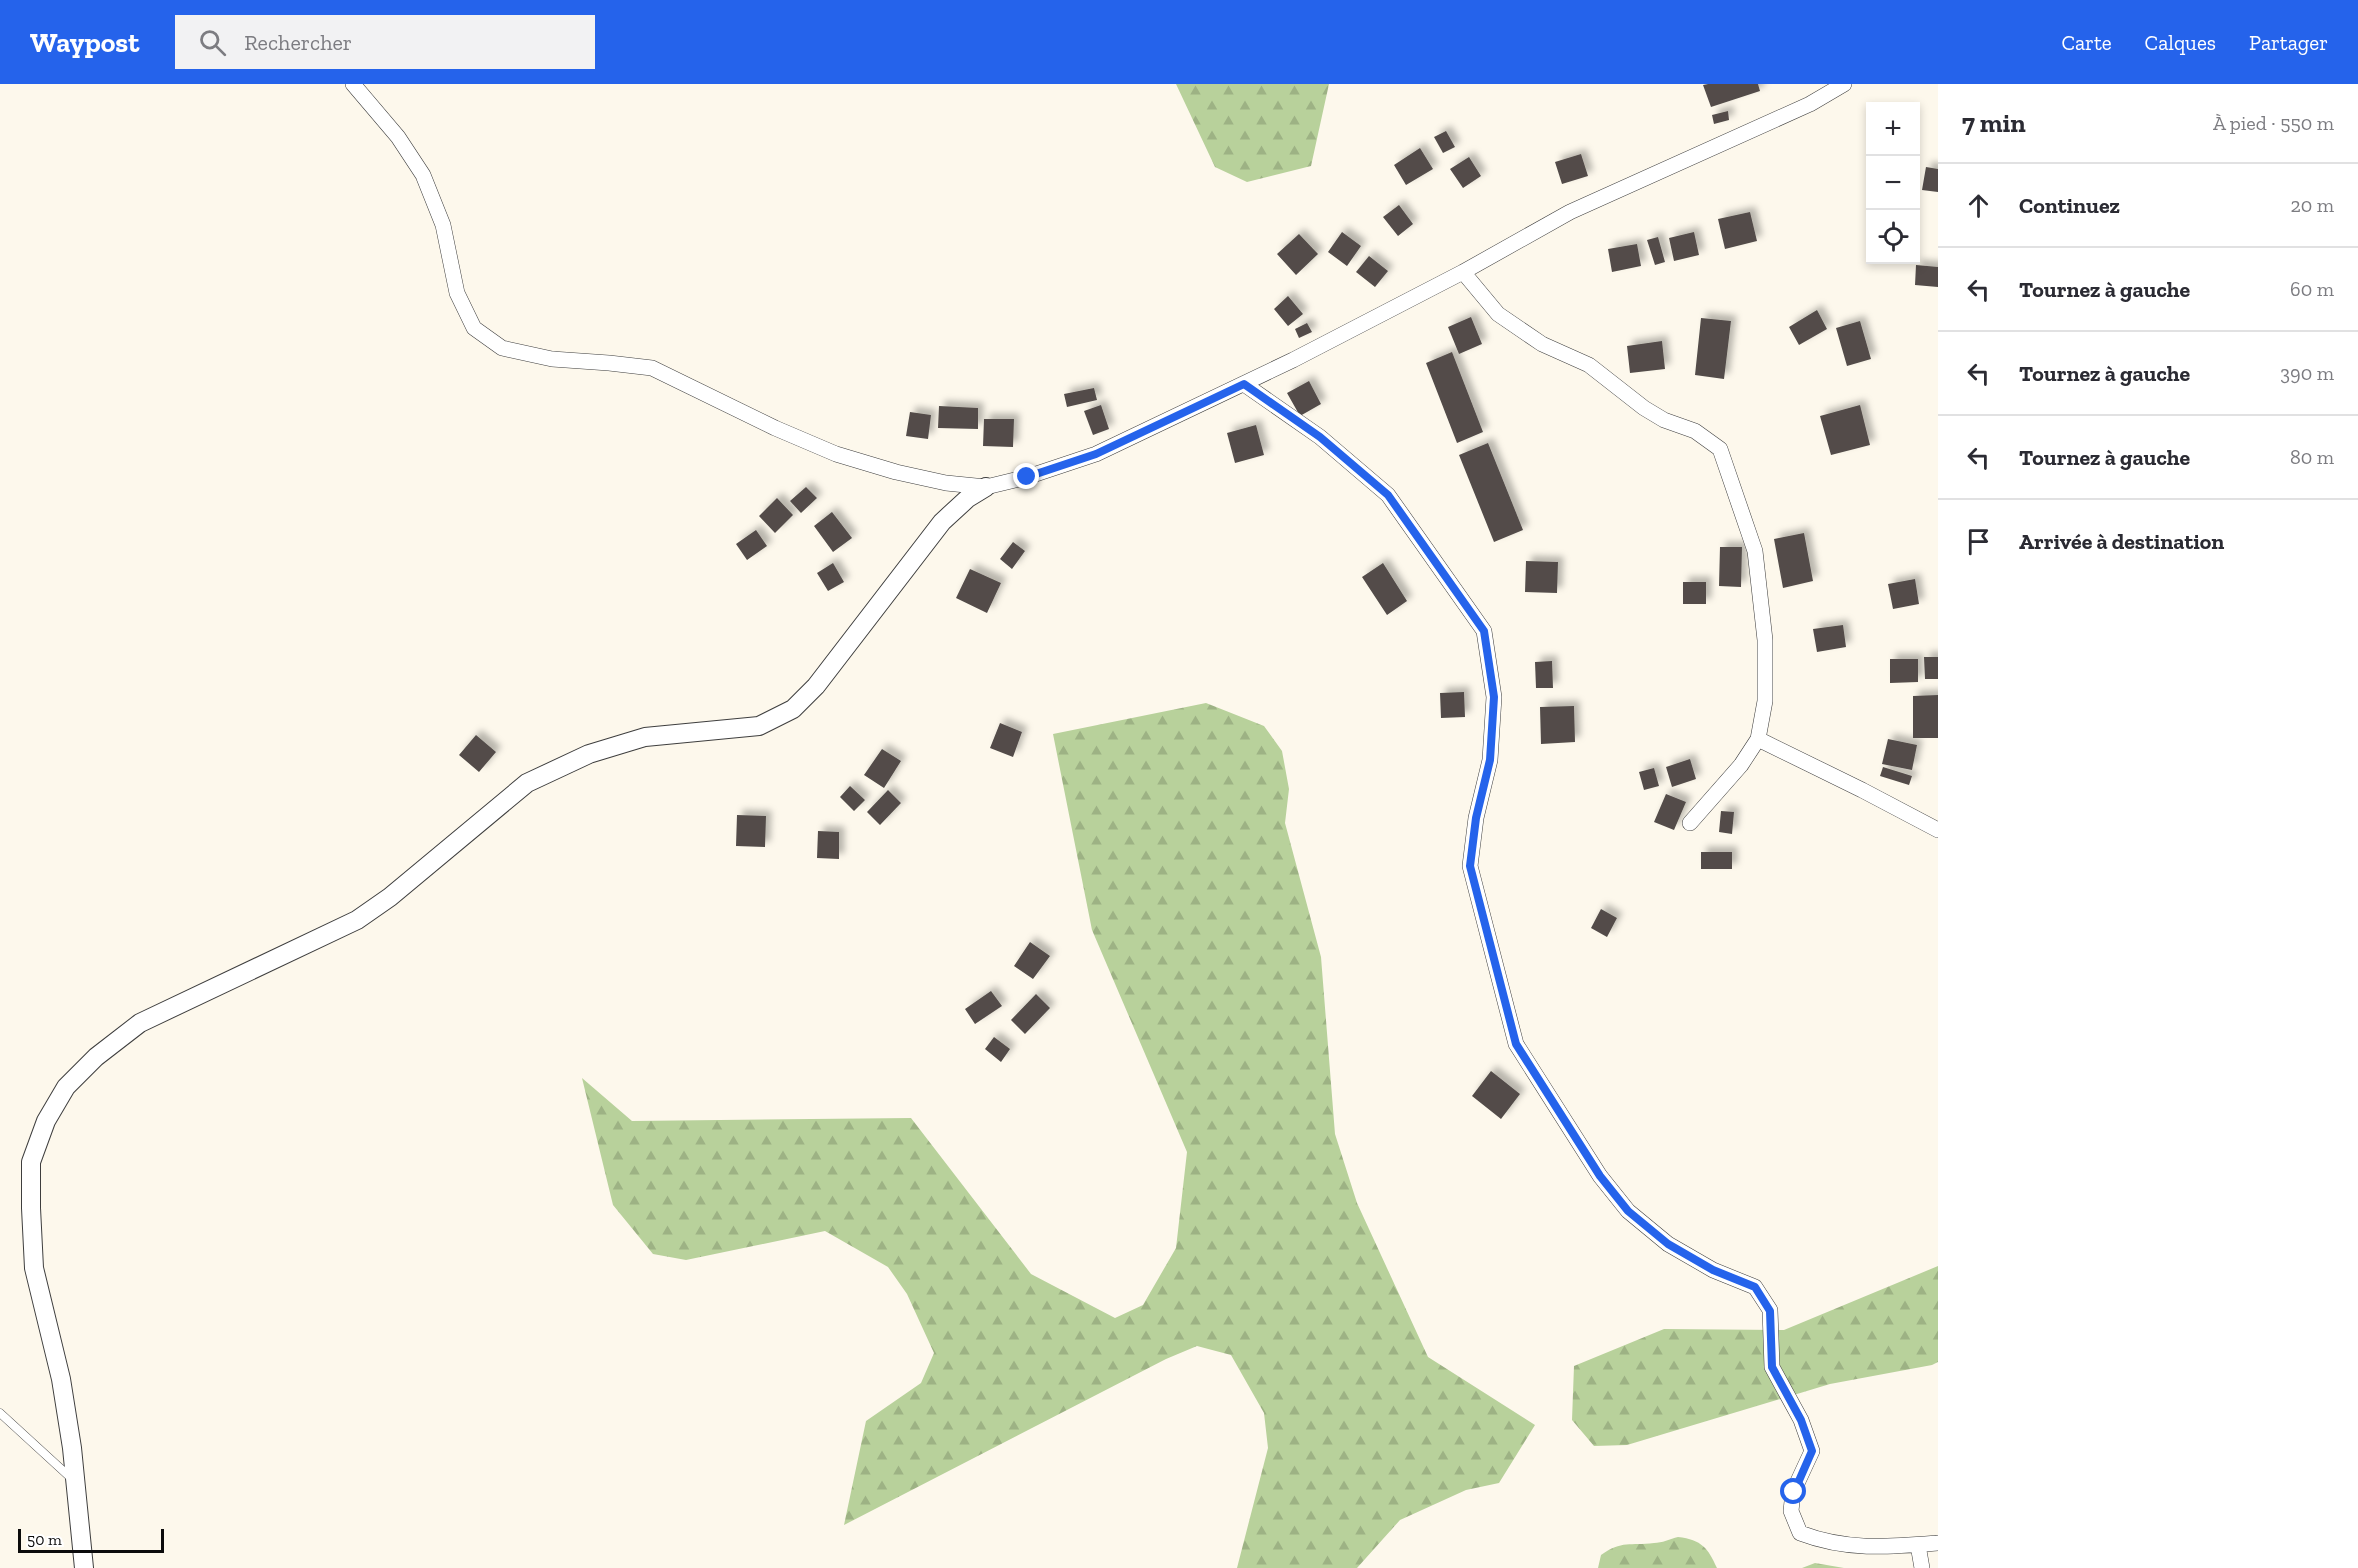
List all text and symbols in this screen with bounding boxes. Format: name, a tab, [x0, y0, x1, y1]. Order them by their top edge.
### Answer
search box	[175, 15, 595, 69]
text: Waypost	[30, 26, 139, 59]
icon: search	[196, 26, 229, 59]
text: Rechercher	[244, 29, 352, 56]
text: Carte	[2061, 30, 2112, 55]
text: Calques	[2145, 30, 2216, 55]
text: Partager	[2249, 30, 2328, 55]
map controls	[1866, 102, 1920, 264]
button: +	[1866, 102, 1920, 156]
text: 7 min	[1962, 107, 2026, 139]
text: À pied · 550 m	[2213, 111, 2334, 135]
button: −	[1866, 156, 1920, 210]
icon: ahead	[1962, 189, 1995, 222]
text: Continuez	[2019, 192, 2120, 219]
text: 20 m	[2290, 193, 2334, 217]
button: locate	[1866, 210, 1920, 264]
icon: left	[1962, 273, 1995, 306]
text: Tournez à gauche	[2019, 276, 2190, 303]
text: 60 m	[2290, 277, 2334, 301]
icon: left	[1962, 357, 1995, 390]
text: Tournez à gauche	[2019, 360, 2190, 387]
text: 390 m	[2280, 361, 2334, 385]
icon: left	[1962, 441, 1995, 474]
text: Tournez à gauche	[2019, 444, 2190, 471]
text: 80 m	[2290, 445, 2334, 469]
route end	[1013, 463, 1039, 489]
icon: arrive	[1962, 525, 1995, 558]
text: Arrivée à destination	[2019, 528, 2224, 555]
route start	[1780, 1478, 1806, 1504]
scale bar	[18, 1526, 164, 1554]
text: 50 m	[27, 1530, 62, 1549]

